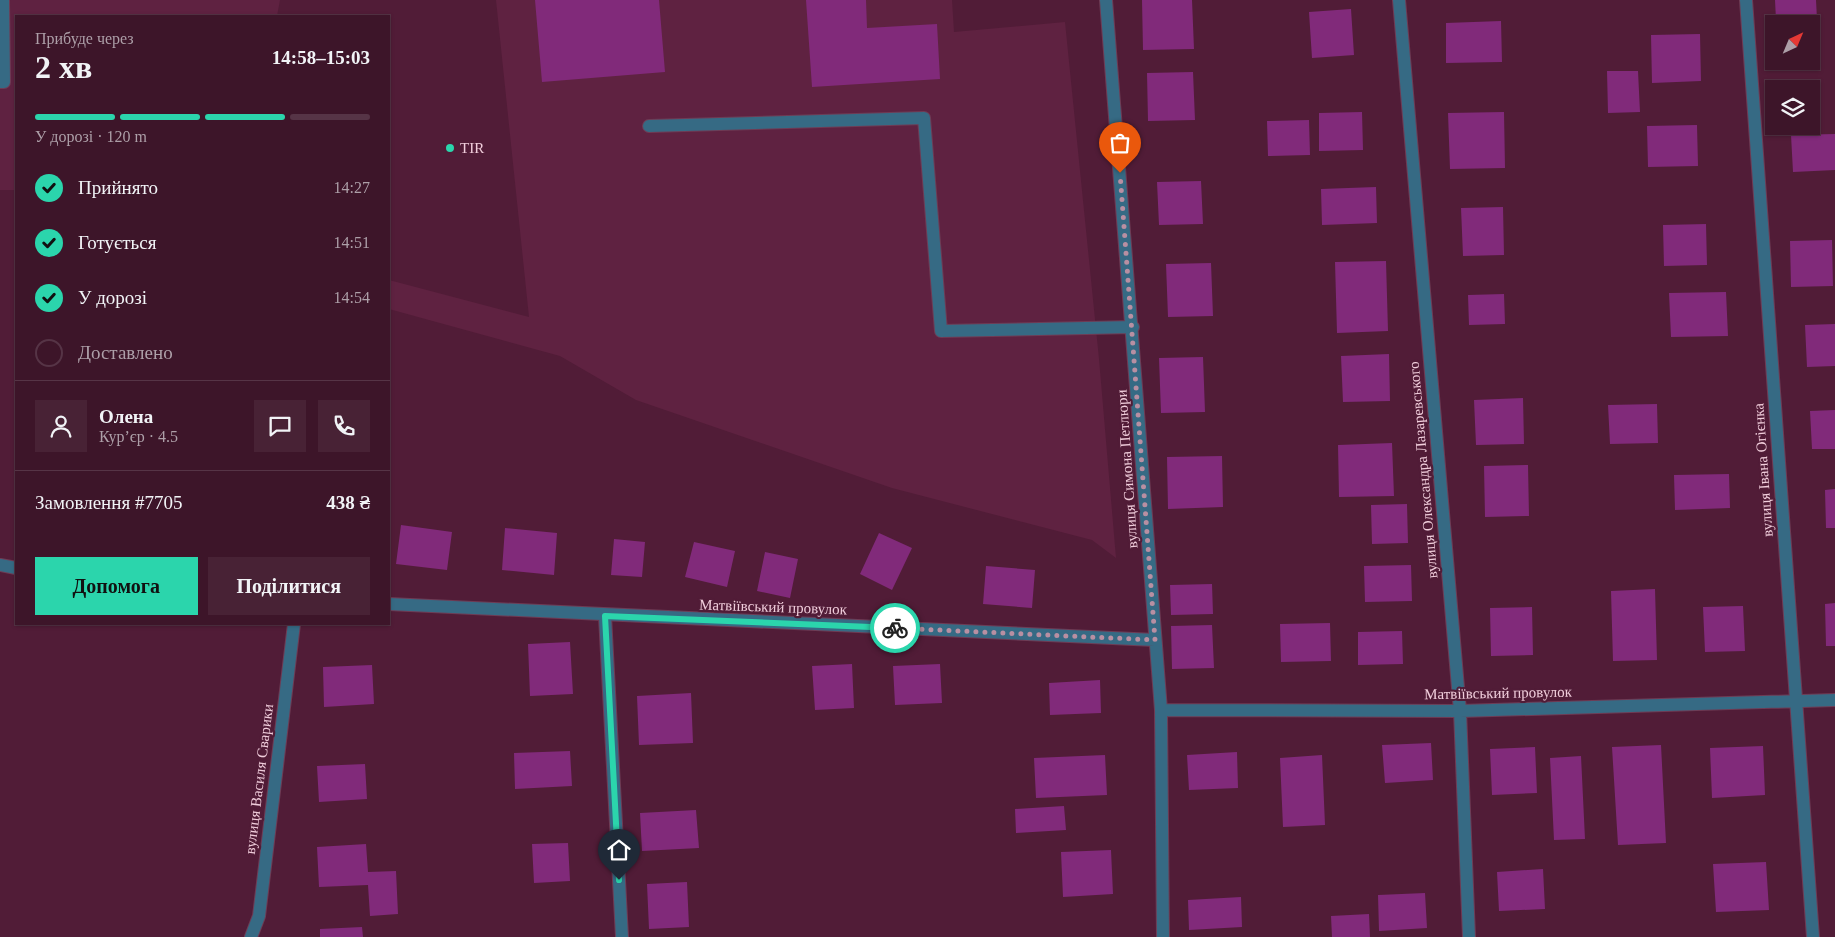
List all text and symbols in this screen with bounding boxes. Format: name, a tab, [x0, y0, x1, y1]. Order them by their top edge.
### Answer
north arrow	[1765, 15, 1820, 70]
map controls	[1765, 15, 1820, 135]
text: Прибуде через	[35, 30, 134, 47]
text: 14:58–15:03	[272, 47, 370, 68]
text: 2 хв	[35, 49, 92, 85]
button: layers	[1765, 80, 1820, 135]
pin	[1099, 122, 1141, 173]
text: У дорозі · 120 m	[35, 128, 147, 145]
icon: bag	[1106, 129, 1134, 157]
place label: TIR	[460, 140, 484, 156]
marker: TIR	[444, 142, 456, 154]
icon: check	[35, 174, 63, 202]
text: Прийнято	[78, 177, 158, 198]
text: 14:27	[334, 179, 370, 196]
icon: check	[35, 229, 63, 257]
text: Готується	[78, 232, 156, 253]
text: 14:51	[334, 234, 370, 251]
icon: check	[35, 284, 63, 312]
text: У дорозі	[78, 287, 147, 308]
text: 14:54	[334, 289, 370, 306]
text: Доставлено	[78, 342, 173, 363]
street label: вулиця Олександра Лазаревського	[1406, 361, 1440, 579]
street label: вулиця Симона Петлюри	[1113, 389, 1141, 549]
button: person	[35, 400, 87, 452]
button: chat	[254, 400, 306, 452]
button: phone	[318, 400, 370, 452]
street label: вулиця Івана Огієнка	[1750, 402, 1776, 537]
text: Олена	[99, 406, 153, 427]
text: Кур’єр · 4.5	[99, 428, 178, 445]
text: Замовлення #7705	[35, 492, 182, 513]
text: 438 ₴	[326, 492, 370, 513]
button: Допомога	[35, 557, 198, 615]
button: Поділитися	[208, 557, 370, 615]
street label: Матвіївський провулок	[699, 596, 848, 618]
courier	[870, 603, 920, 653]
icon: bike	[881, 614, 909, 642]
street label: Матвіївський провулок	[1424, 684, 1573, 702]
street label: вулиця Василя Сварики	[242, 703, 276, 855]
pin	[598, 829, 640, 880]
icon: home	[605, 836, 633, 864]

